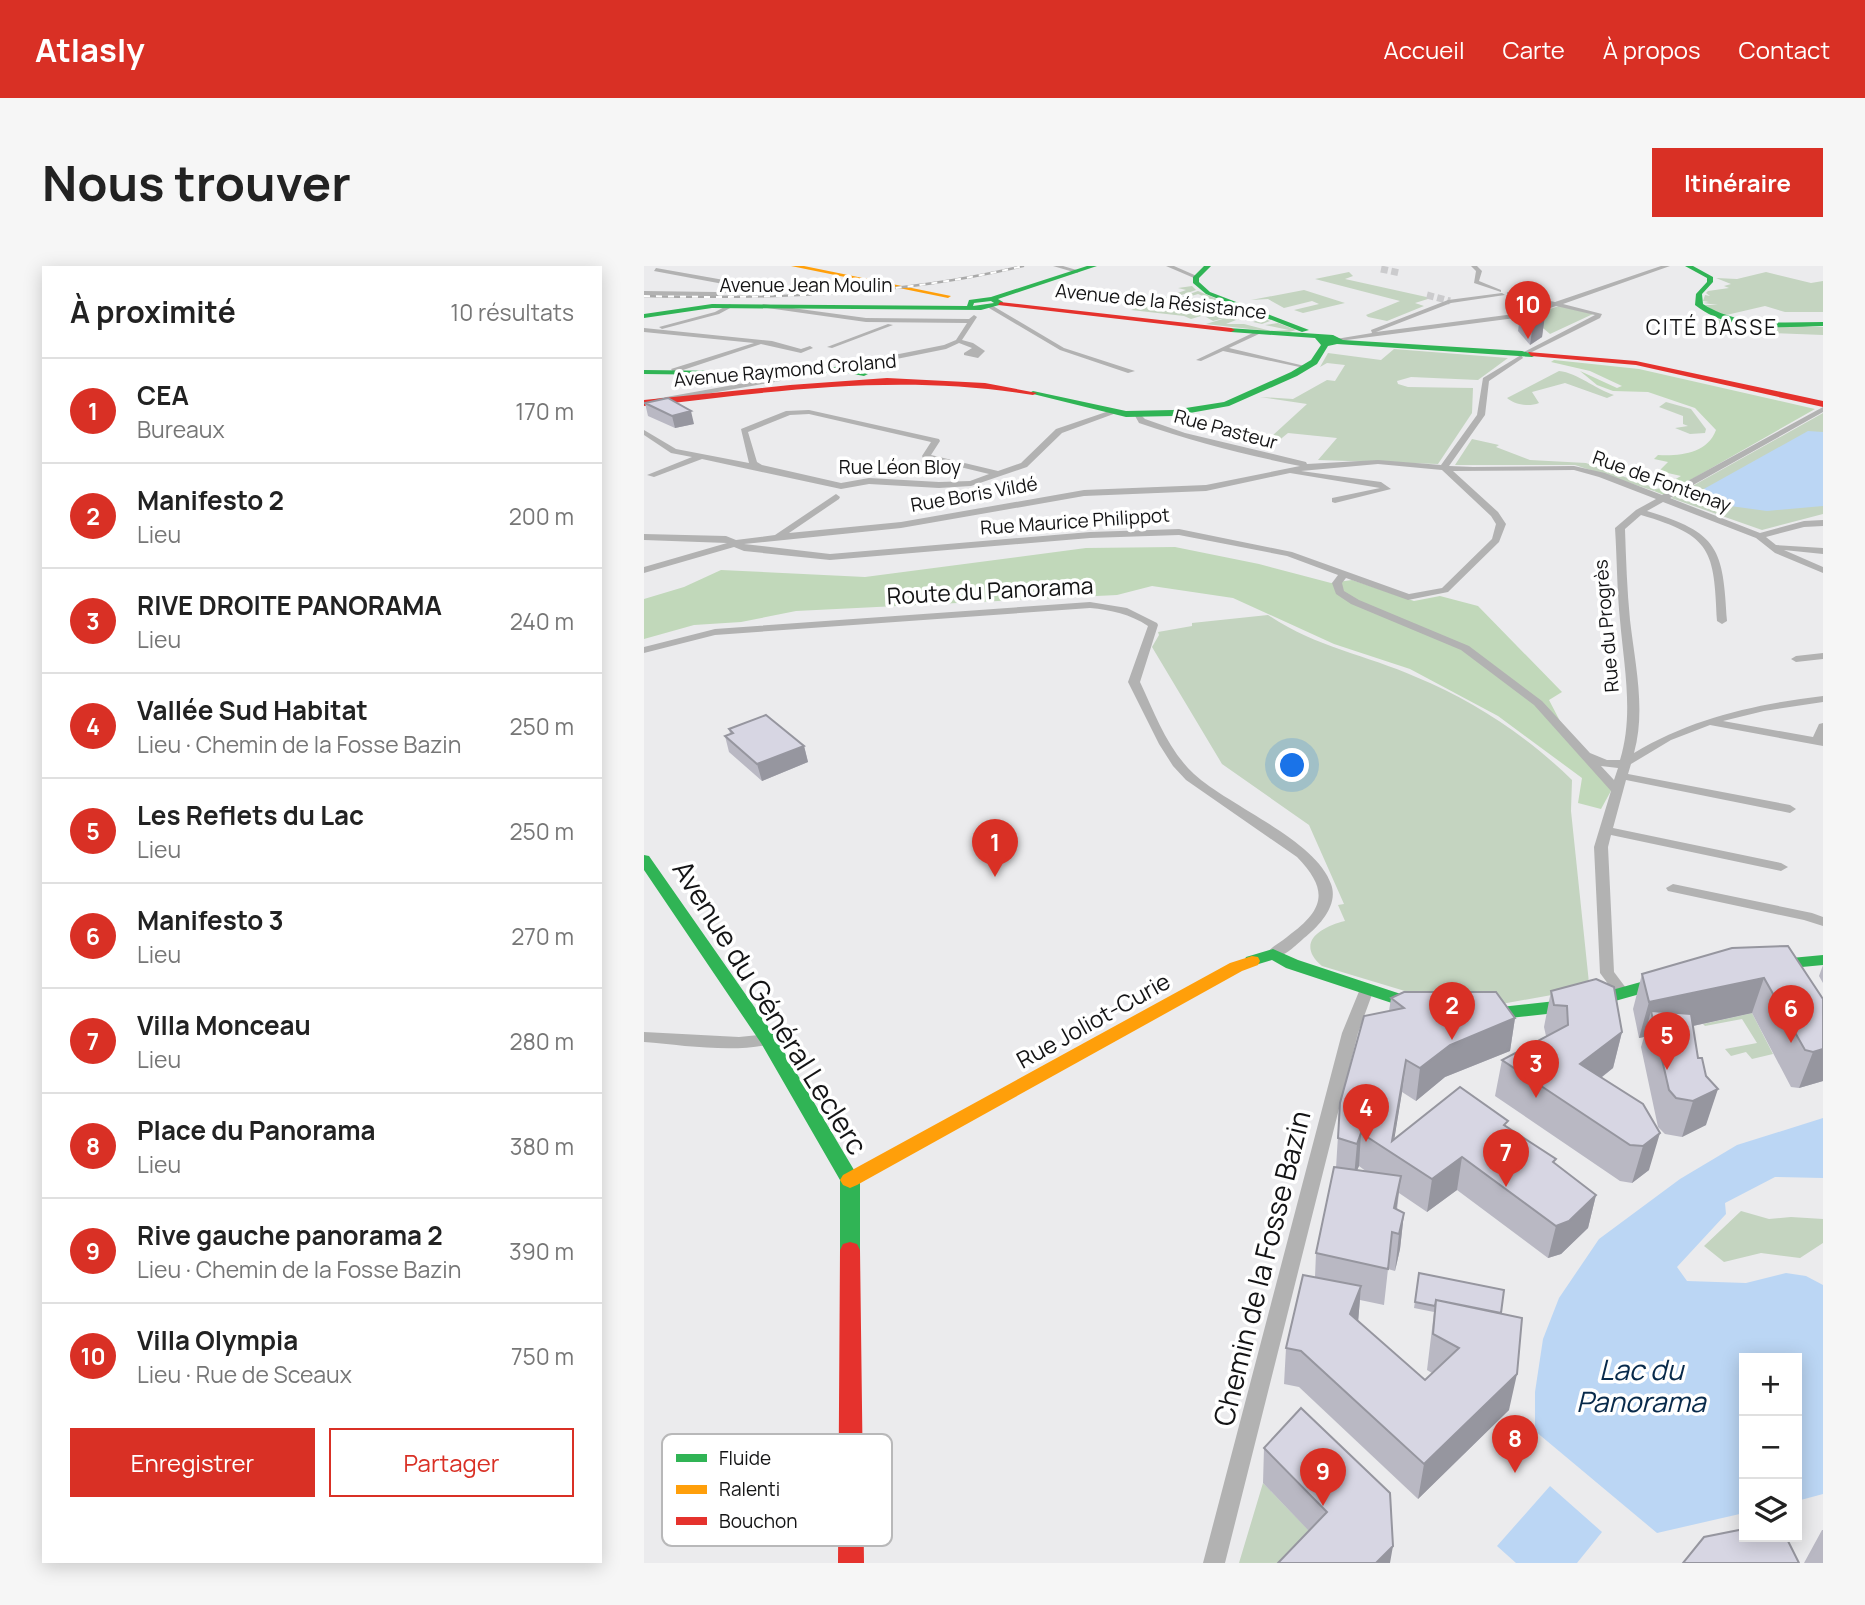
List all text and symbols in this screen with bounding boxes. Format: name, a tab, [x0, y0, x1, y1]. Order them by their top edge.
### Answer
text: Atlasly	[35, 27, 145, 72]
text: Accueil	[1384, 33, 1464, 66]
text: Carte	[1502, 33, 1565, 66]
text: À propos	[1603, 33, 1701, 66]
text: Contact	[1739, 33, 1830, 66]
button: Itinéraire	[1652, 148, 1823, 217]
text: Nous trouver	[42, 149, 351, 216]
street label: Avenue Jean Moulin	[720, 272, 892, 298]
street label: Avenue de la Résistance	[1054, 277, 1268, 325]
pin: 10	[1505, 281, 1551, 339]
text: À proximité	[70, 291, 236, 332]
text: 10 résultats	[450, 296, 574, 328]
district label: CITÉ BASSE	[1646, 313, 1778, 341]
street label: Avenue Raymond Croland	[673, 347, 897, 393]
text: CEA	[137, 377, 189, 413]
text: 1	[88, 395, 98, 427]
text: 170 m	[515, 395, 574, 427]
street label: Rue Pasteur	[1171, 403, 1281, 455]
text: Bureaux	[137, 413, 225, 445]
street label: Rue de Fontenay	[1589, 444, 1735, 518]
street label: Rue Léon Bloy	[839, 454, 961, 480]
street label: Rue Boris Vildé	[908, 470, 1040, 518]
text: Manifesto 2	[137, 482, 284, 518]
text: 2	[86, 500, 100, 532]
text: 200 m	[509, 500, 574, 532]
street label: Rue Maurice Philippot	[979, 501, 1171, 541]
text: Lieu	[137, 518, 181, 550]
street label: Rue du Progrès	[1587, 559, 1625, 693]
street label: Route du Panorama	[886, 569, 1094, 611]
text: RIVE DROITE PANORAMA	[137, 587, 442, 623]
text: 3	[86, 605, 100, 637]
text: 240 m	[510, 605, 574, 637]
text: Lieu	[137, 623, 181, 655]
text: Vallée Sud Habitat	[137, 692, 368, 728]
text: 4	[86, 710, 100, 742]
text: 250 m	[509, 710, 574, 742]
text: Lieu · Chemin de la Fosse Bazin	[137, 728, 461, 760]
your location	[1275, 748, 1309, 782]
text: Les Reflets du Lac	[137, 797, 364, 833]
text: 5	[86, 815, 100, 847]
text: 250 m	[509, 815, 574, 847]
pin: 1	[972, 819, 1018, 877]
text: Lieu	[137, 833, 181, 865]
street label: Avenue du Général Leclerc	[665, 853, 877, 1161]
text: Manifesto 3	[137, 902, 284, 938]
text: 6	[86, 920, 100, 952]
text: 270 m	[511, 920, 574, 952]
text: Lieu	[137, 938, 181, 970]
street label: Rue Joliot-Curie	[1010, 965, 1176, 1075]
pin: 2	[1429, 982, 1475, 1040]
pin: 6	[1768, 985, 1814, 1043]
text: Villa Monceau	[137, 1007, 311, 1043]
pin: 5	[1644, 1012, 1690, 1070]
text: 7	[87, 1025, 99, 1057]
text: 280 m	[509, 1025, 574, 1057]
pin: 3	[1513, 1040, 1559, 1098]
text: Lieu	[137, 1043, 181, 1075]
pin: 4	[1343, 1084, 1389, 1142]
street label: Chemin de la Fosse Bazin	[1203, 1106, 1319, 1430]
text: Place du Panorama	[137, 1112, 376, 1148]
pin: 7	[1483, 1129, 1529, 1187]
text: 8	[86, 1130, 100, 1162]
text: 380 m	[510, 1130, 574, 1162]
text: Lieu	[137, 1148, 181, 1180]
text: Rive gauche panorama 2	[137, 1217, 443, 1253]
text: 9	[86, 1235, 100, 1267]
text: 390 m	[509, 1235, 574, 1267]
text: Lieu · Chemin de la Fosse Bazin	[137, 1253, 461, 1285]
text: Villa Olympia	[137, 1322, 298, 1358]
text: 10	[80, 1340, 106, 1372]
text: 750 m	[511, 1340, 574, 1372]
water label: Lac du Panorama	[1576, 1350, 1707, 1420]
map controls	[1739, 1353, 1802, 1542]
button: +	[1739, 1353, 1802, 1416]
text: Lieu · Rue de Sceaux	[137, 1358, 352, 1390]
pin: 8	[1492, 1415, 1538, 1473]
button: −	[1739, 1416, 1802, 1479]
button: Enregistrer	[70, 1428, 315, 1497]
button: Partager	[329, 1428, 574, 1497]
legend	[662, 1434, 892, 1546]
text: Fluide	[719, 1445, 771, 1471]
pin: 9	[1300, 1448, 1346, 1506]
text: Ralenti	[719, 1476, 780, 1502]
button: layers	[1739, 1479, 1802, 1542]
text: Bouchon	[719, 1508, 798, 1534]

